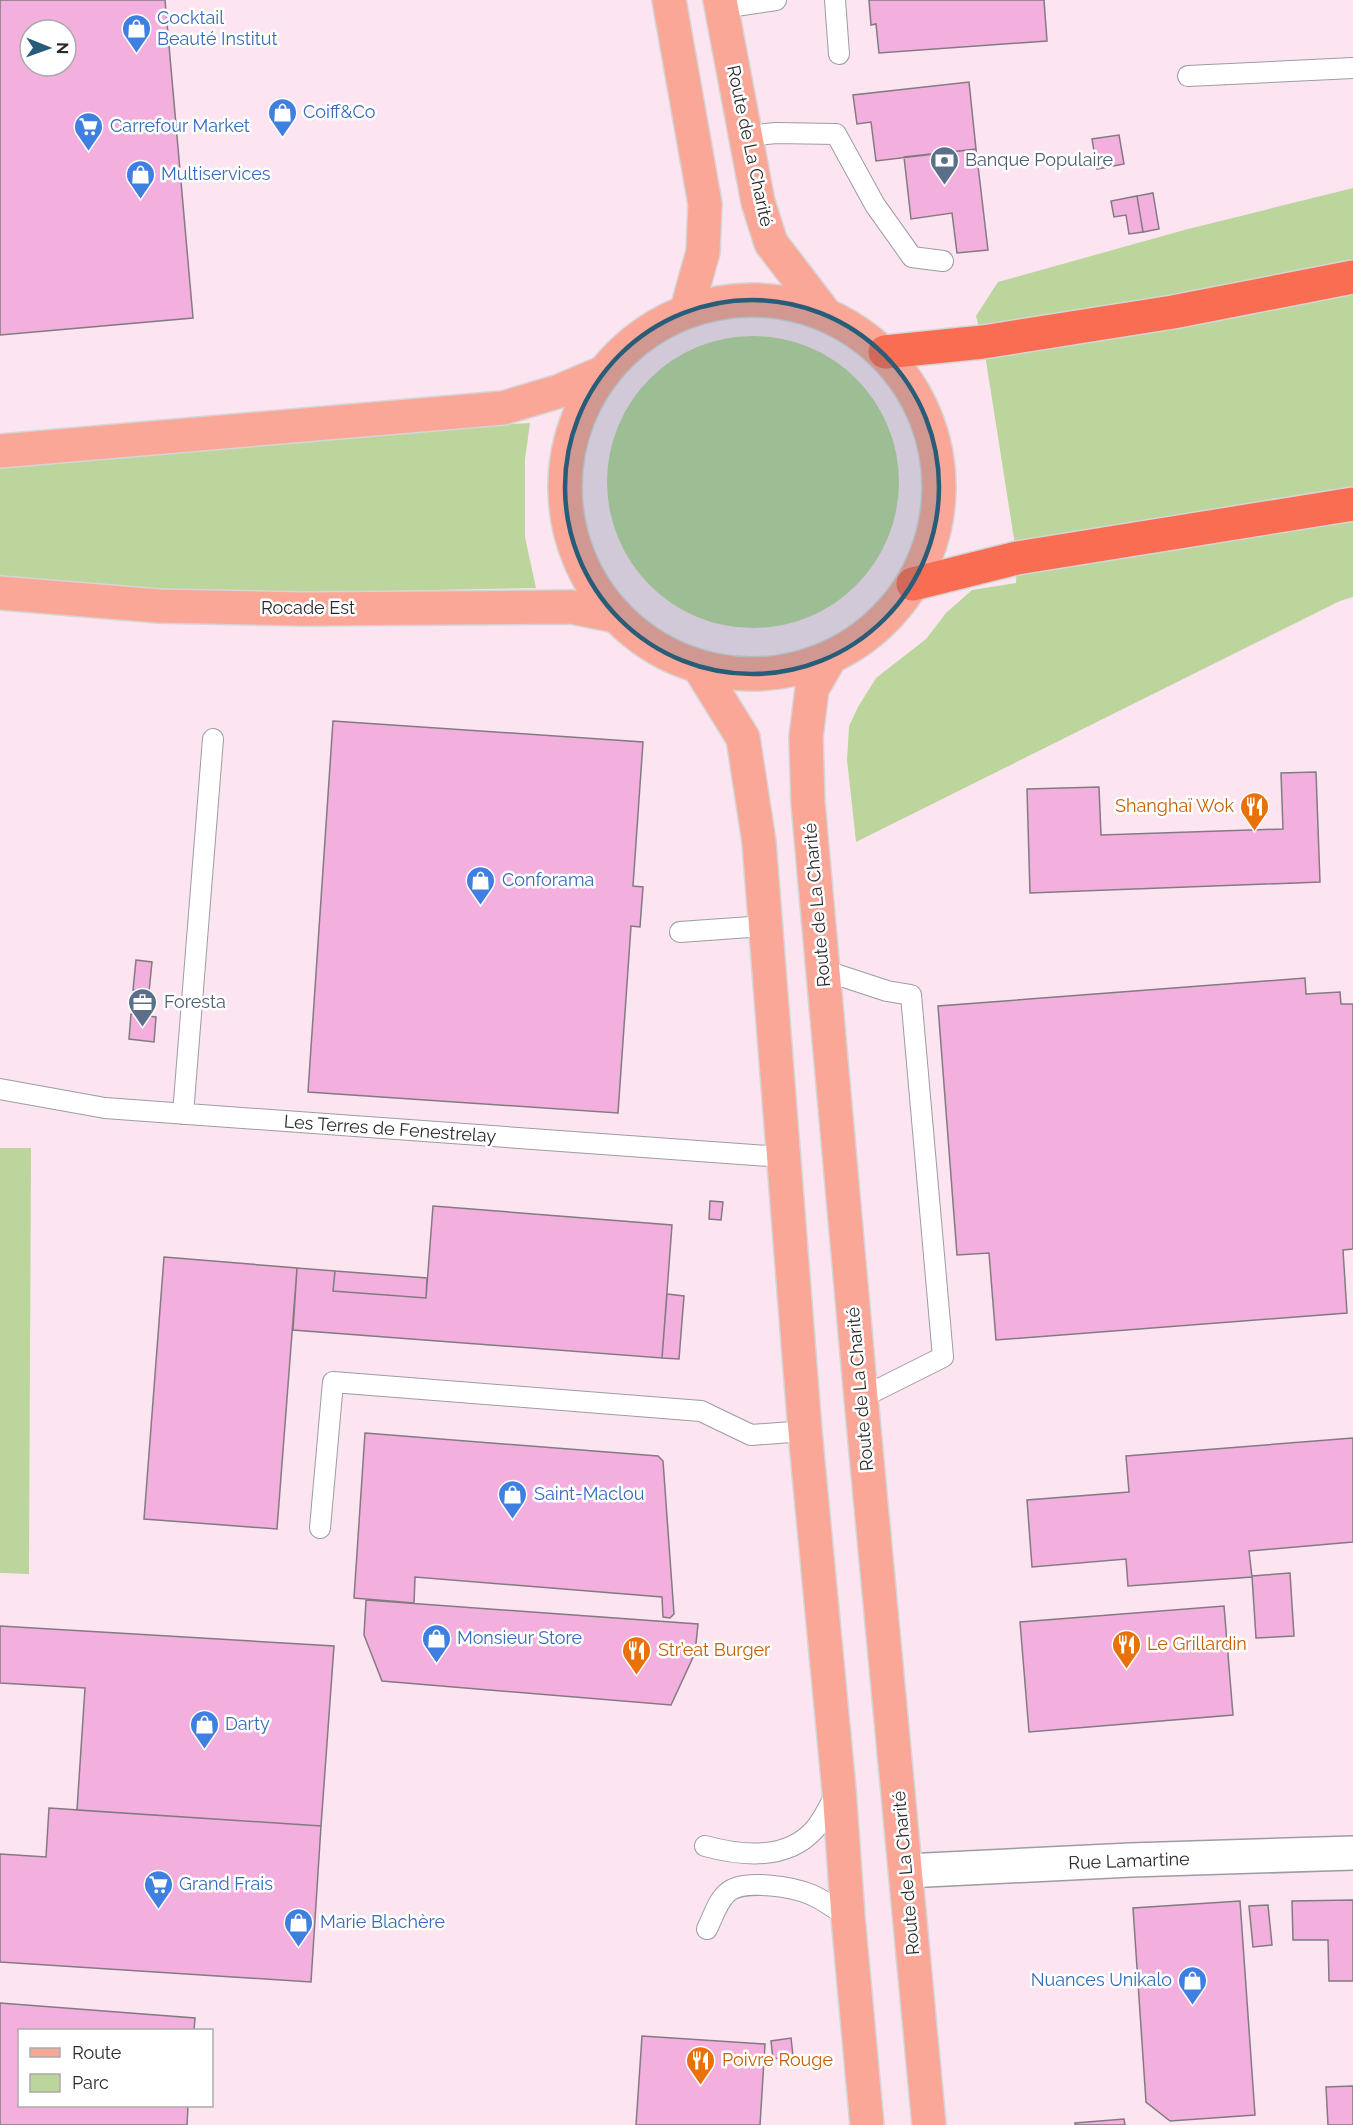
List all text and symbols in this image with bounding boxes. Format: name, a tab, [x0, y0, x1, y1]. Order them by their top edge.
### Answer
place label: Cocktail Beauté Institut	[157, 7, 277, 49]
shop icon: Cocktail Beauté Institut	[120, 12, 152, 54]
north arrow	[18, 18, 78, 78]
text: N	[53, 42, 72, 55]
street label: Route de La Charité	[723, 63, 778, 229]
shop icon: Coiff&Co	[266, 96, 298, 138]
place label: Coiff&Co	[303, 101, 376, 122]
supermarket icon: Carrefour Market	[73, 110, 105, 152]
place label: Carrefour Market	[110, 115, 250, 136]
bank icon: Banque Populaire	[928, 144, 960, 186]
place label: Banque Populaire	[965, 149, 1113, 170]
shop icon: Multiservices	[124, 158, 156, 200]
place label: Multiservices	[161, 163, 271, 184]
street label: Rocade Est	[261, 597, 355, 618]
restaurant icon: Shanghaï Wok	[1239, 790, 1271, 832]
place label: Shanghaï Wok	[1115, 795, 1234, 816]
street label: Route de La Charité	[799, 822, 834, 988]
shop icon: Conforama	[465, 864, 497, 906]
place label: Conforama	[502, 869, 594, 890]
office icon: Foresta	[127, 986, 159, 1028]
place label: Foresta	[164, 991, 226, 1012]
street label: Les Terres de Fenestrelay	[283, 1111, 497, 1146]
street label: Route de La Charité	[842, 1306, 877, 1472]
shop icon: Saint-Maclou	[497, 1478, 529, 1520]
place label: Saint-Maclou	[534, 1483, 644, 1504]
shop icon: Monsieur Store	[420, 1622, 452, 1664]
place label: Monsieur Store	[457, 1627, 583, 1648]
restaurant icon: Le Grillardin	[1110, 1628, 1142, 1670]
place label: Le Grillardin	[1147, 1633, 1247, 1654]
restaurant icon: Str’eat Burger	[621, 1634, 653, 1676]
place label: Str’eat Burger	[658, 1639, 771, 1660]
shop icon: Darty	[188, 1708, 220, 1750]
place label: Darty	[225, 1713, 270, 1734]
street label: Route de La Charité	[888, 1790, 923, 1956]
street label: Rue Lamartine	[1068, 1848, 1190, 1873]
supermarket icon: Grand Frais	[142, 1868, 174, 1910]
place label: Grand Frais	[179, 1873, 273, 1894]
shop icon: Marie Blachère	[283, 1906, 315, 1948]
place label: Marie Blachère	[320, 1911, 446, 1932]
shop icon: Nuances Unikalo	[1177, 1964, 1209, 2006]
place label: Nuances Unikalo	[1031, 1969, 1172, 1990]
legend	[18, 2029, 213, 2107]
text: Route	[72, 2042, 122, 2063]
restaurant icon: Poivre Rouge	[685, 2044, 717, 2086]
place label: Poivre Rouge	[722, 2049, 833, 2070]
text: Parc	[72, 2072, 109, 2093]

